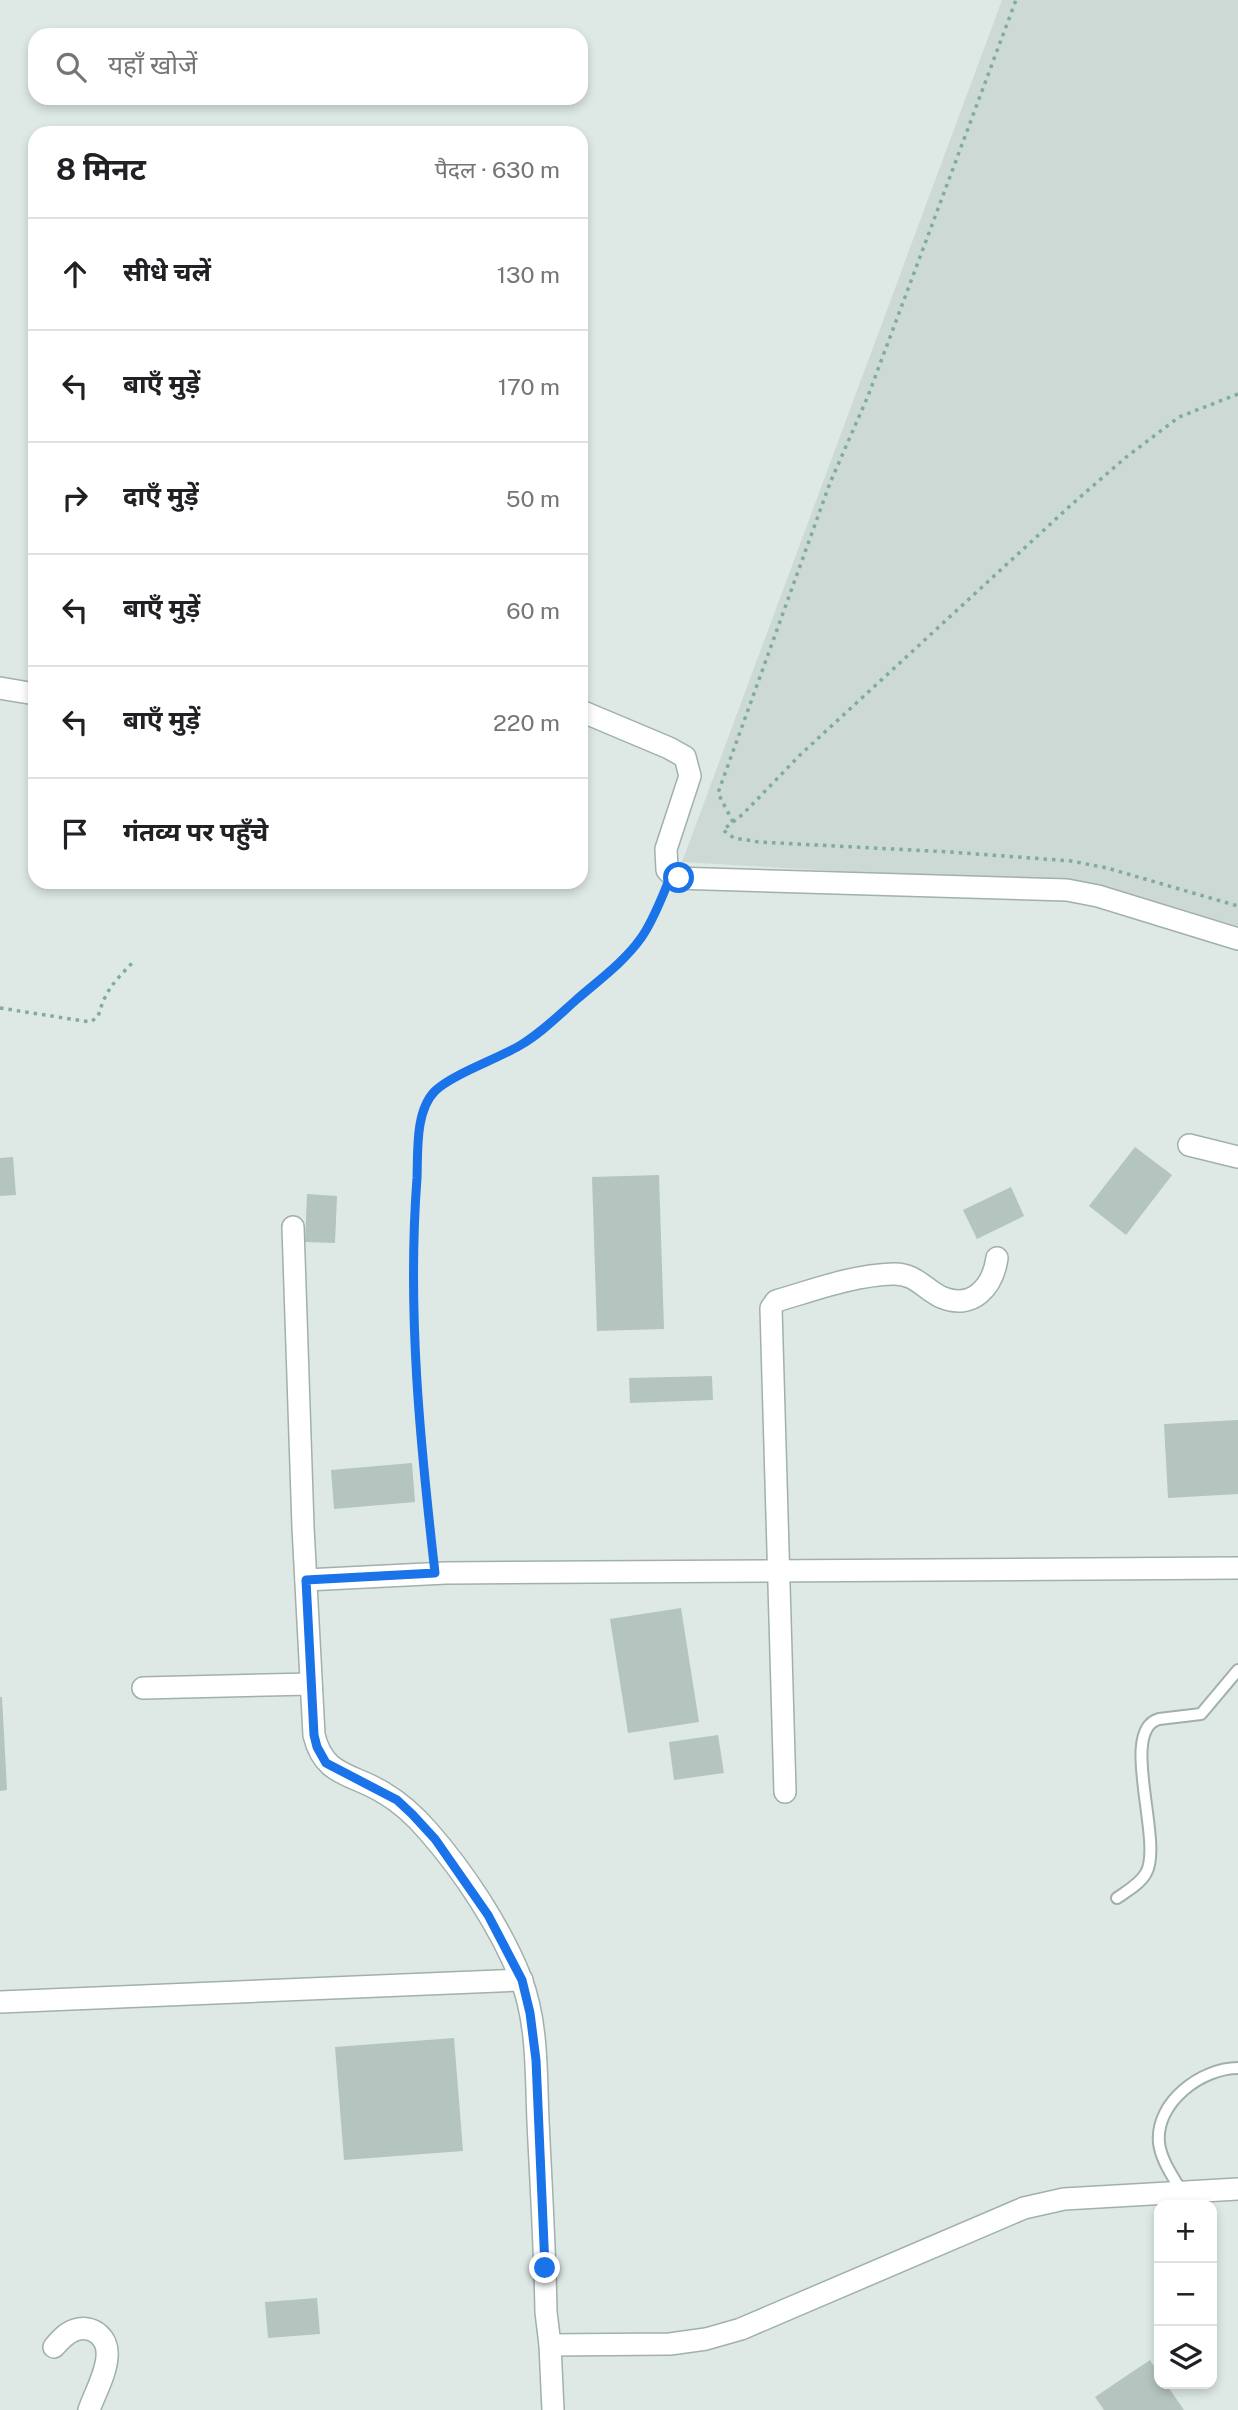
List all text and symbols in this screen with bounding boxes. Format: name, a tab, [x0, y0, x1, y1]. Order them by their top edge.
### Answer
search box	[28, 28, 588, 105]
icon: search	[52, 48, 90, 86]
text: यहाँ खोजें	[108, 49, 197, 80]
text: 8 मिनट	[56, 151, 146, 187]
text: पैदल · 630 m	[435, 156, 560, 183]
icon: ahead	[56, 255, 94, 293]
text: सीधे चलें	[123, 256, 211, 287]
text: 130 m	[497, 261, 560, 288]
icon: left	[56, 367, 94, 405]
text: बाएँ मुड़ें	[123, 368, 200, 399]
text: 170 m	[498, 373, 560, 400]
icon: right	[56, 479, 94, 517]
text: दाएँ मुड़ें	[123, 480, 199, 511]
text: 50 m	[506, 485, 560, 512]
icon: left	[56, 591, 94, 629]
text: बाएँ मुड़ें	[123, 592, 200, 623]
text: 60 m	[506, 597, 560, 624]
icon: left	[56, 703, 94, 741]
text: बाएँ मुड़ें	[123, 704, 200, 735]
text: 220 m	[493, 709, 560, 736]
icon: arrive	[56, 815, 94, 853]
text: गंतव्य पर पहुँचे	[123, 816, 268, 847]
route start	[663, 862, 694, 893]
map controls	[1154, 2200, 1217, 2389]
button: +	[1154, 2200, 1217, 2263]
route end	[529, 2252, 560, 2283]
button: −	[1154, 2263, 1217, 2326]
button: layers	[1154, 2326, 1217, 2389]

